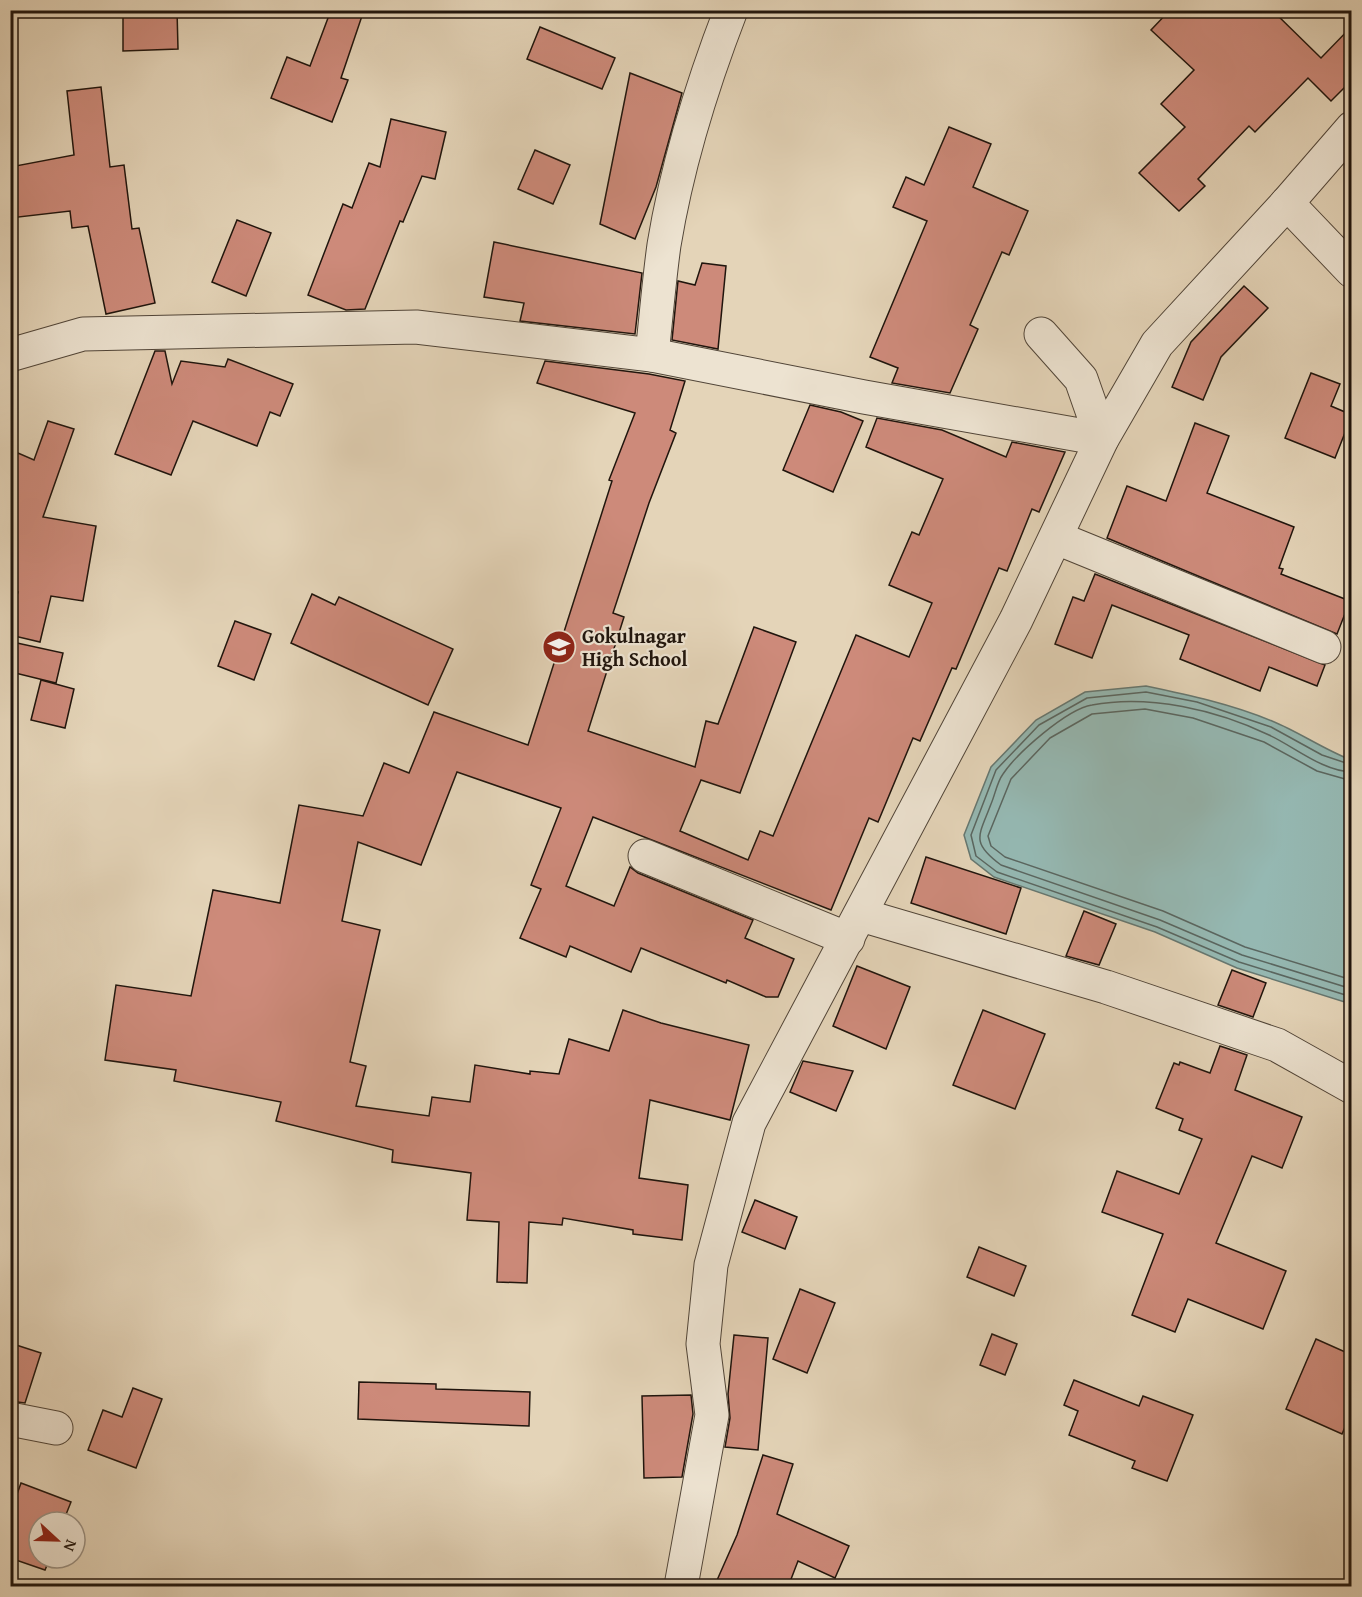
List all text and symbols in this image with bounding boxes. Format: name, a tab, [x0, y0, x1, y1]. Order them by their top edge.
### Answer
place label: Gokulnagar High School	[582, 621, 688, 673]
school or university icon: Gokulnagar High School	[541, 629, 577, 665]
north arrow	[27, 1510, 87, 1570]
text: N	[58, 1536, 84, 1555]

